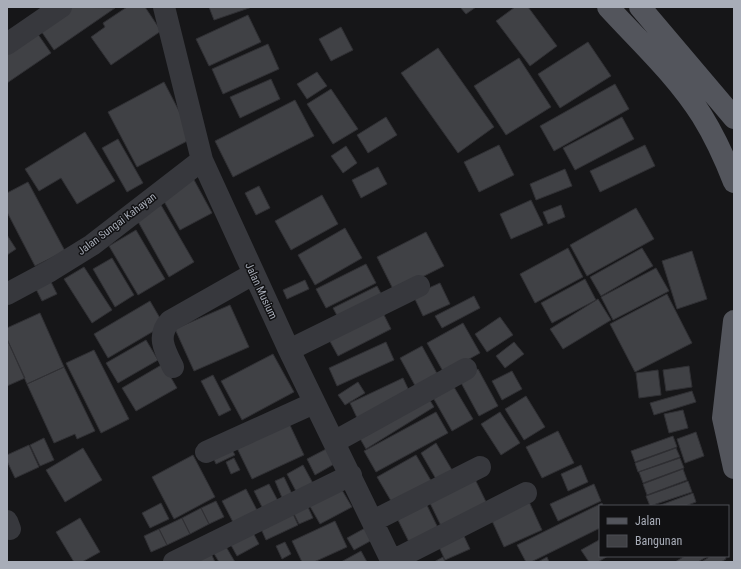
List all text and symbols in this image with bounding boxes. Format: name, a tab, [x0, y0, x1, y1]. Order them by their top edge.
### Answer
street label: Jalan Sungai Kahayan	[75, 190, 159, 258]
street label: Jalan Musium	[242, 261, 280, 321]
legend	[599, 505, 729, 557]
text: Jalan	[635, 514, 661, 528]
text: Bangunan	[635, 534, 682, 548]

